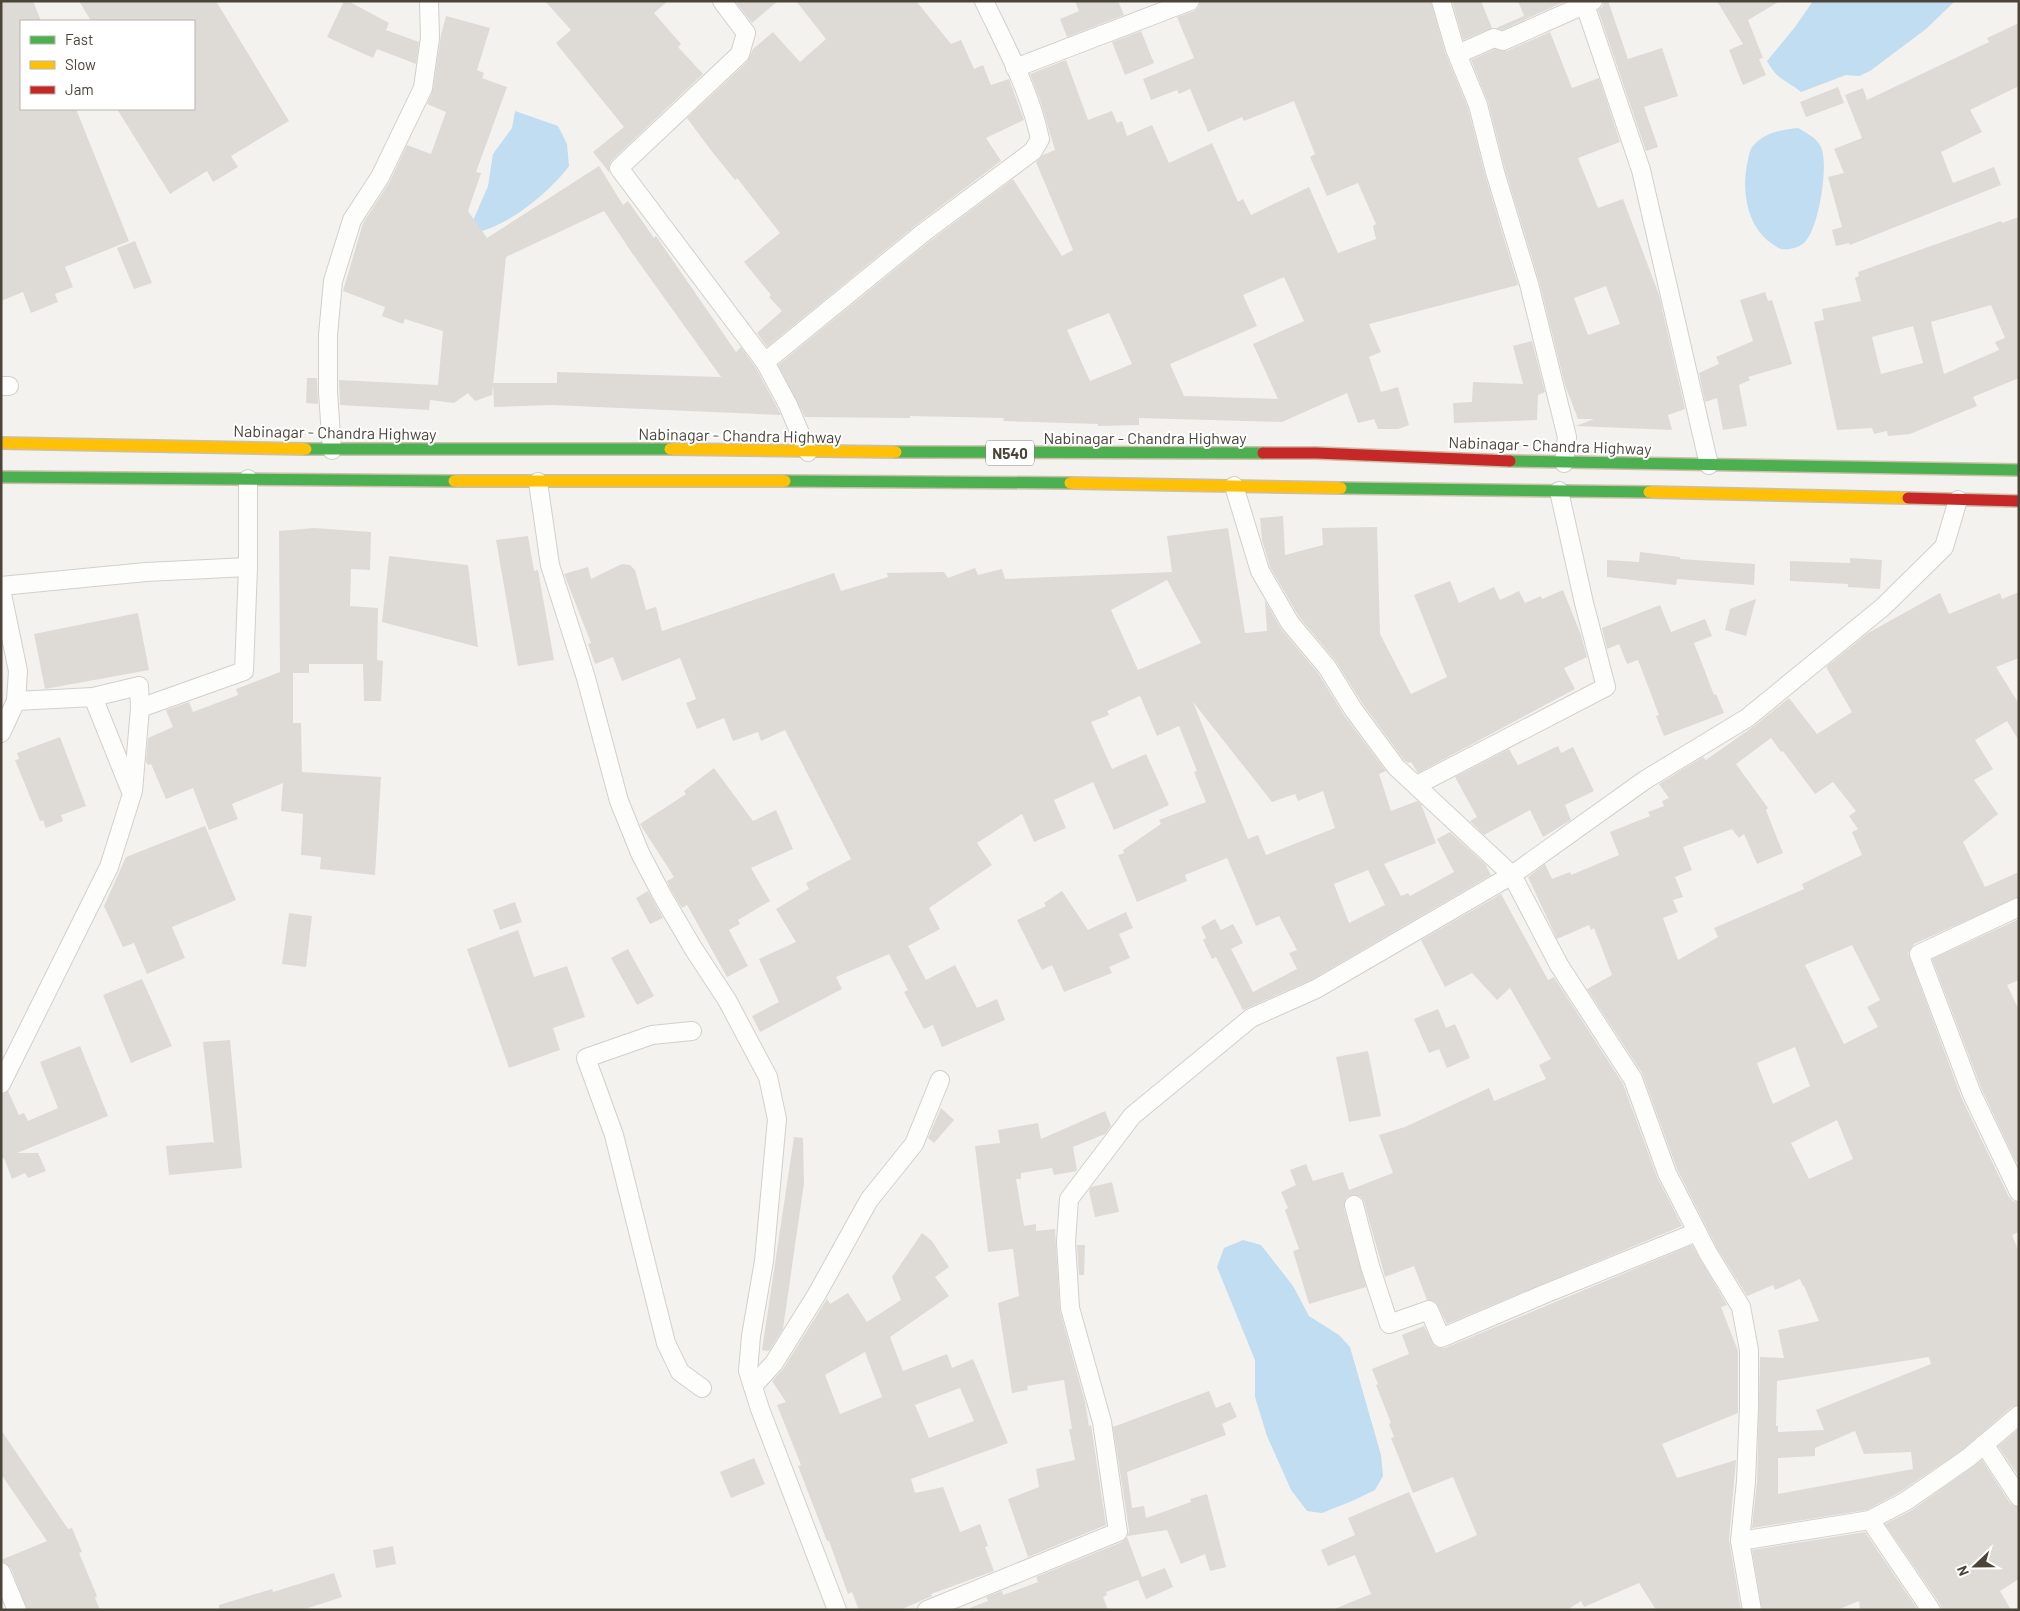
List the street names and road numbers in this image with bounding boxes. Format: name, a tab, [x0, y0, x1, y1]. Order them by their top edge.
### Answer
street label: Nabinagar - Chandra Highway	[233, 421, 437, 443]
street label: Nabinagar - Chandra Highway	[638, 424, 842, 446]
street label: Nabinagar - Chandra Highway	[1043, 428, 1247, 447]
street label: Nabinagar - Chandra Highway	[1448, 432, 1652, 458]
road number: N540	[986, 440, 1034, 466]

